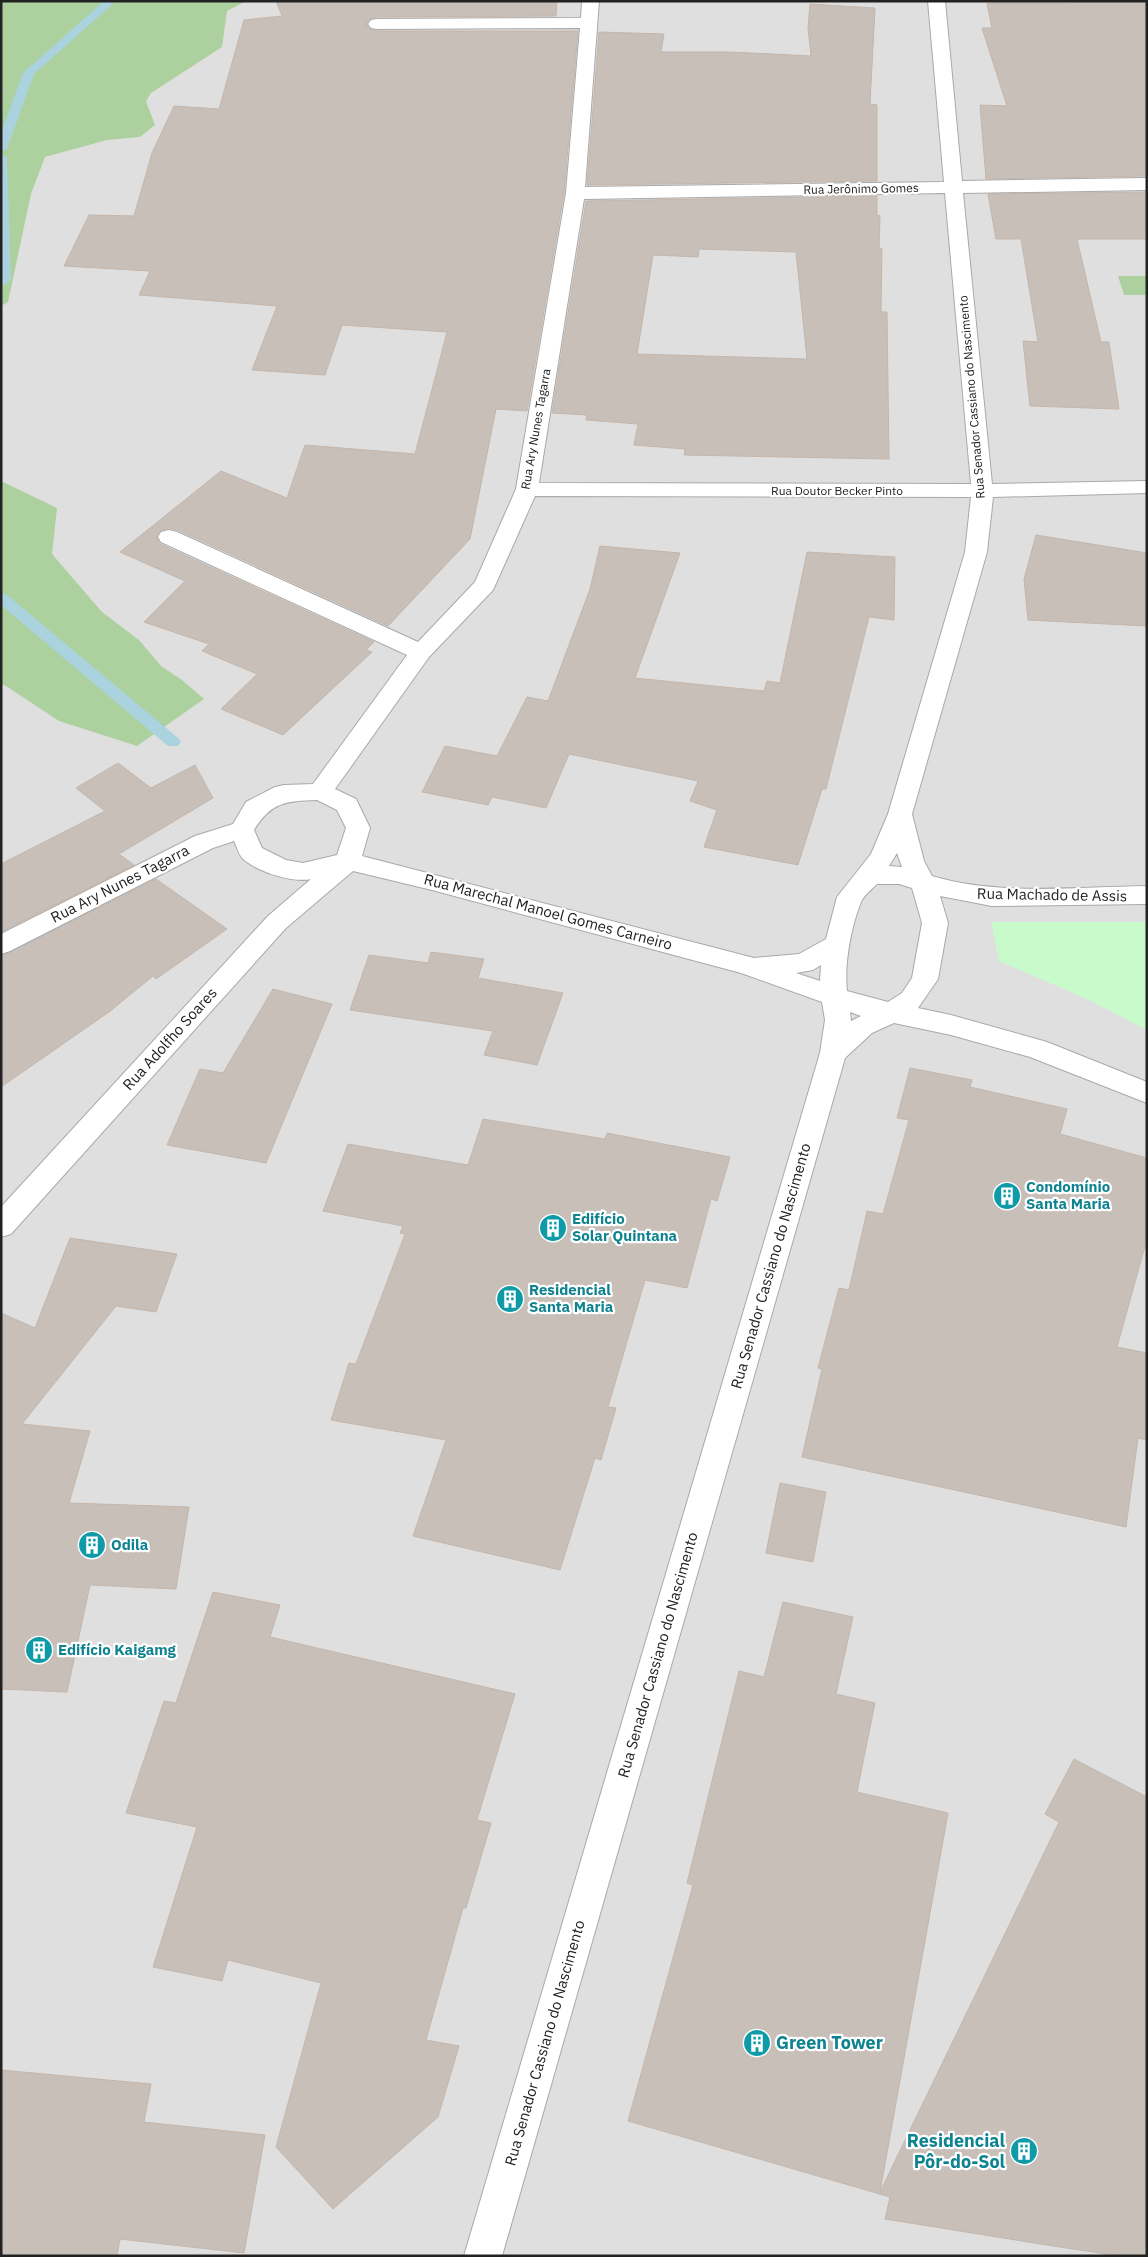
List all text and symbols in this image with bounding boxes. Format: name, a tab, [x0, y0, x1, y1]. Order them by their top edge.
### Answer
street label: Rua Jerônimo Gomes	[803, 180, 919, 197]
street label: Rua Senador Cassiano do Nascimento	[955, 295, 988, 499]
street label: Rua Ary Nunes Tagarra	[517, 367, 554, 491]
street label: Rua Doutor Becker Pinto	[771, 483, 903, 498]
street label: Rua Ary Nunes Tagarra	[47, 840, 192, 927]
street label: Rua Marechal Manoel Gomes Carneiro	[422, 869, 674, 954]
street label: Rua Machado de Assis	[977, 884, 1127, 905]
street label: Rua Adolfho Soares	[118, 983, 221, 1094]
street label: Rua Senador Cassiano do Nascimento	[726, 1141, 815, 1391]
place label: Condomínio Santa Maria	[1026, 1177, 1111, 1213]
building icon: Condomínio Santa Maria	[992, 1181, 1022, 1211]
place label: Edifício Solar Quintana	[572, 1209, 678, 1245]
building icon: Edifício Solar Quintana	[538, 1213, 568, 1243]
place label: Residencial Santa Maria	[529, 1280, 614, 1316]
building icon: Residencial Santa Maria	[495, 1284, 525, 1314]
building icon: Odila	[77, 1530, 107, 1560]
street label: Rua Senador Cassiano do Nascimento	[613, 1530, 702, 1780]
place label: Odila	[111, 1535, 149, 1554]
building icon: Edifício Kaigamg	[24, 1635, 54, 1665]
place label: Edifício Kaigamg	[58, 1640, 177, 1659]
street label: Rua Senador Cassiano do Nascimento	[500, 1918, 589, 2168]
building icon: Green Tower	[742, 2028, 772, 2058]
place label: Green Tower	[776, 2031, 883, 2054]
place label: Residencial Pôr-do-Sol	[907, 2129, 1006, 2173]
building icon: Residencial Pôr-do-Sol	[1009, 2136, 1039, 2166]

